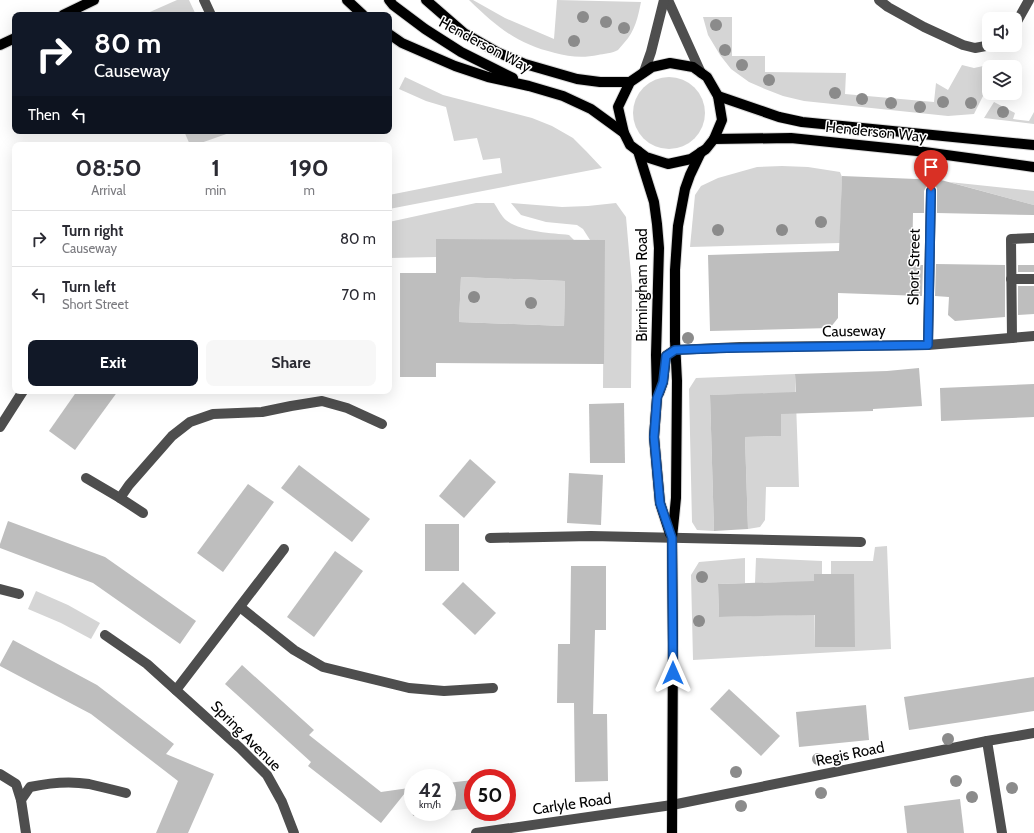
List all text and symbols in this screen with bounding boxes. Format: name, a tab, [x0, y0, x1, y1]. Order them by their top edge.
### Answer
map controls	[982, 12, 1022, 100]
button: sound	[982, 12, 1022, 52]
street label: Henderson Way	[436, 13, 534, 77]
text: 80 m	[94, 26, 161, 60]
icon: right	[28, 28, 80, 80]
text: Causeway	[94, 60, 170, 82]
button: layers	[982, 60, 1022, 100]
icon: left	[68, 104, 90, 126]
text: Then	[28, 106, 60, 124]
street label: Henderson Way	[825, 118, 928, 146]
pin	[914, 150, 948, 191]
text: 08:50	[75, 153, 142, 182]
text: 1	[211, 153, 220, 182]
text: 190	[290, 153, 329, 182]
icon: arrive	[920, 156, 942, 178]
text: Arrival	[91, 182, 126, 198]
text: min	[205, 182, 226, 198]
text: m	[303, 182, 315, 198]
text: Turn right	[62, 222, 123, 240]
icon: right	[28, 228, 50, 250]
street label: Birmingham Road	[633, 228, 651, 342]
street label: Short Street	[904, 228, 924, 306]
text: 80 m	[340, 230, 376, 248]
text: Causeway	[62, 240, 117, 256]
text: Turn left	[62, 278, 116, 296]
icon: left	[28, 284, 50, 306]
text: 70 m	[342, 286, 376, 304]
text: Short Street	[62, 296, 129, 312]
street label: Causeway	[822, 321, 886, 341]
button: Exit	[28, 340, 198, 386]
button: Share	[206, 340, 376, 386]
position arrow	[652, 652, 694, 694]
street label: Spring Avenue	[207, 697, 285, 775]
street label: Regis Road	[814, 738, 886, 770]
speed limit sign: 50	[464, 769, 516, 821]
text: 42	[419, 778, 442, 802]
street label: Carlyle Road	[532, 790, 612, 818]
text: km/h	[419, 798, 441, 811]

